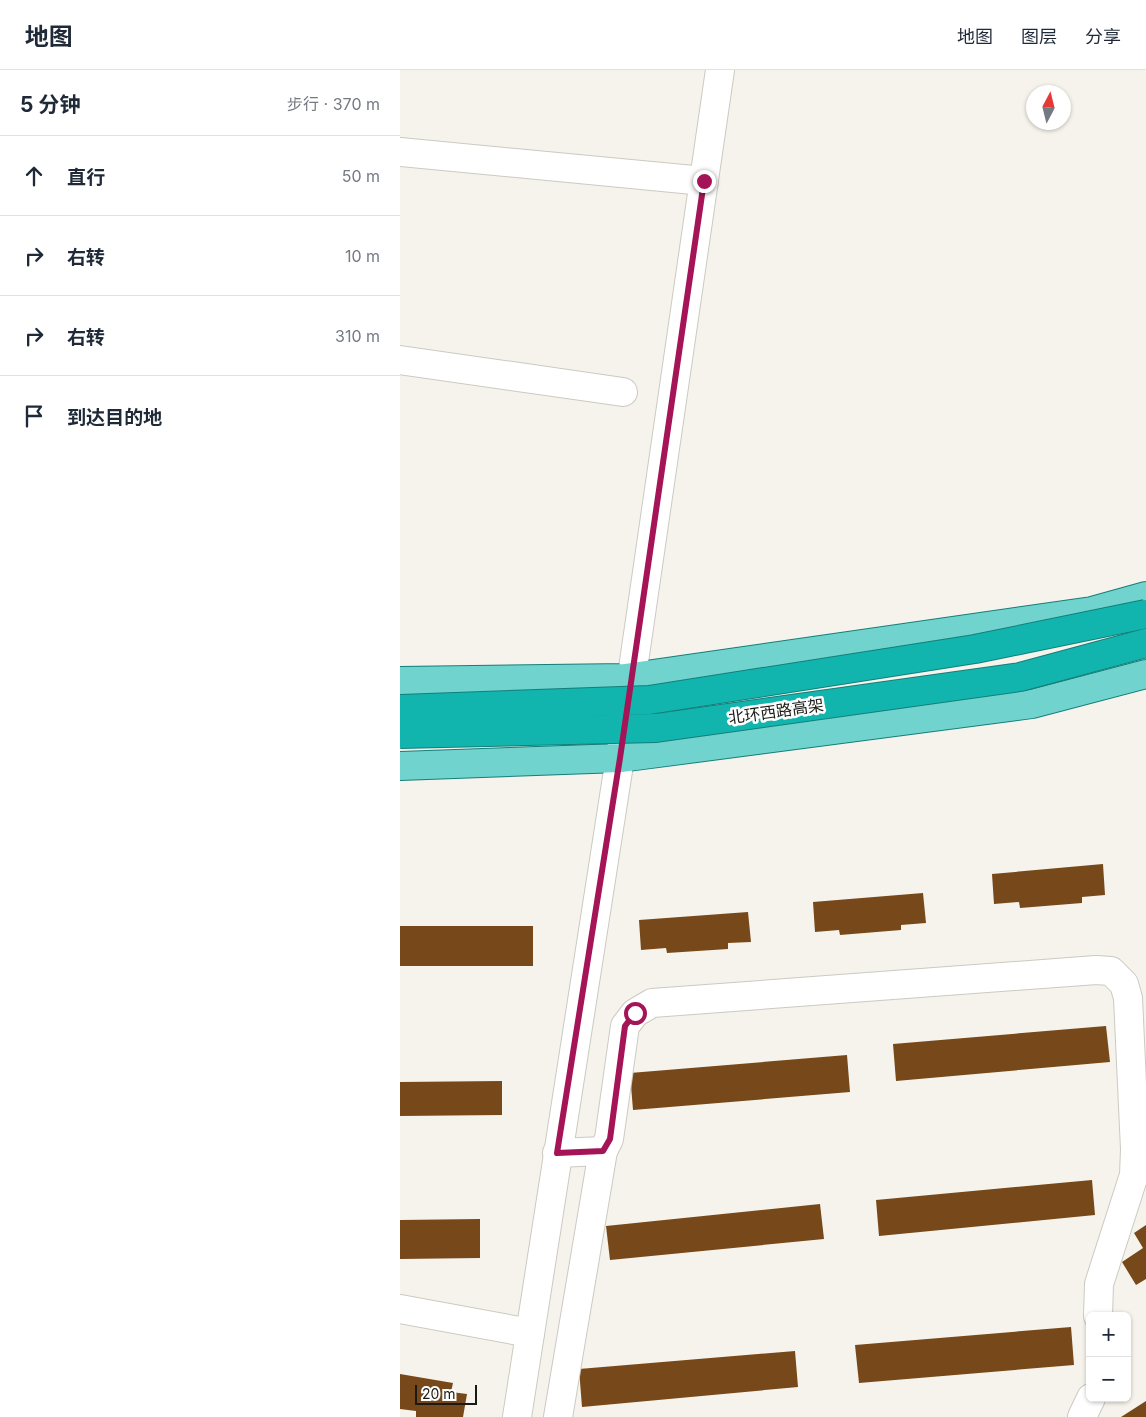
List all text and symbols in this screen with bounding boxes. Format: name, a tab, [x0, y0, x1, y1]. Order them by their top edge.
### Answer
text: 地图	[25, 22, 73, 51]
text: 地图	[957, 26, 993, 47]
text: 图层	[1021, 26, 1057, 47]
text: 分享	[1085, 26, 1121, 47]
north arrow	[1026, 85, 1071, 130]
text: 5 分钟	[20, 92, 80, 117]
text: 步行 · 370 m	[287, 94, 380, 114]
icon: ahead	[20, 162, 48, 190]
text: 直行	[67, 166, 105, 189]
text: 50 m	[342, 166, 380, 186]
route end	[693, 170, 716, 193]
icon: right	[20, 242, 48, 270]
text: 右转	[67, 246, 105, 269]
text: 10 m	[345, 246, 380, 266]
icon: right	[20, 322, 48, 350]
text: 右转	[67, 326, 105, 349]
text: 310 m	[335, 326, 380, 346]
icon: arrive	[20, 402, 48, 430]
text: 到达目的地	[67, 406, 162, 429]
street label: 北环西路高架	[727, 694, 825, 728]
route start	[624, 1002, 647, 1025]
map controls	[1086, 1312, 1131, 1402]
button: +	[1086, 1312, 1131, 1357]
button: −	[1086, 1357, 1131, 1402]
scale bar	[415, 1382, 478, 1405]
text: 20 m	[422, 1385, 456, 1402]

